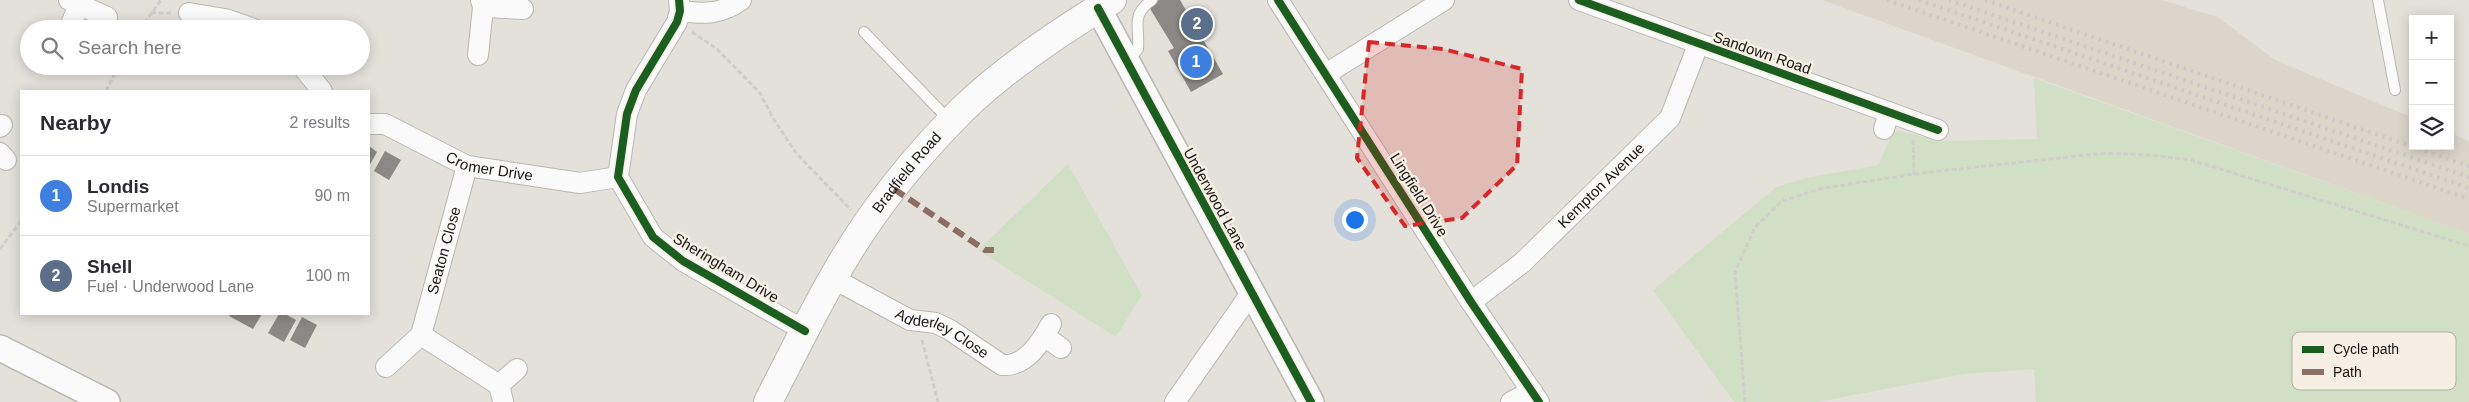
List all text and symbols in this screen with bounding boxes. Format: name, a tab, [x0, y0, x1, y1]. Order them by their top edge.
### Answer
pin: 2	[1181, 5, 1213, 43]
map controls	[2409, 15, 2454, 150]
button: +	[2409, 15, 2454, 60]
search box	[20, 20, 370, 75]
street label: Sandown Road	[1711, 28, 1813, 77]
icon: search	[38, 34, 66, 62]
text: Search here	[78, 37, 182, 58]
pin: 1	[1180, 43, 1212, 81]
button: −	[2409, 60, 2454, 105]
button: layers	[2409, 105, 2454, 150]
text: Nearby	[40, 111, 111, 134]
text: 2 results	[290, 114, 350, 131]
street label: Bradfield Road	[868, 128, 944, 216]
street label: Kempton Avenue	[1554, 139, 1647, 231]
street label: Underwood Lane	[1180, 145, 1251, 253]
street label: Cromer Drive	[443, 148, 534, 184]
street label: Lingfield Drive	[1387, 150, 1452, 240]
text: Londis	[87, 176, 149, 197]
text: 1	[52, 187, 60, 204]
text: 90 m	[314, 187, 350, 204]
text: Supermarket	[87, 198, 179, 215]
street label: Seaton Close	[423, 205, 464, 296]
your location	[1342, 207, 1368, 233]
street label: Sheringham Drive	[670, 229, 782, 306]
text: Shell	[87, 256, 132, 277]
text: 2	[52, 267, 60, 284]
text: 100 m	[306, 267, 350, 284]
text: Fuel · Underwood Lane	[87, 278, 254, 295]
street label: Adderley Close	[893, 305, 992, 361]
legend	[2292, 332, 2456, 390]
text: Cycle path	[2333, 341, 2399, 357]
text: Path	[2333, 364, 2362, 380]

